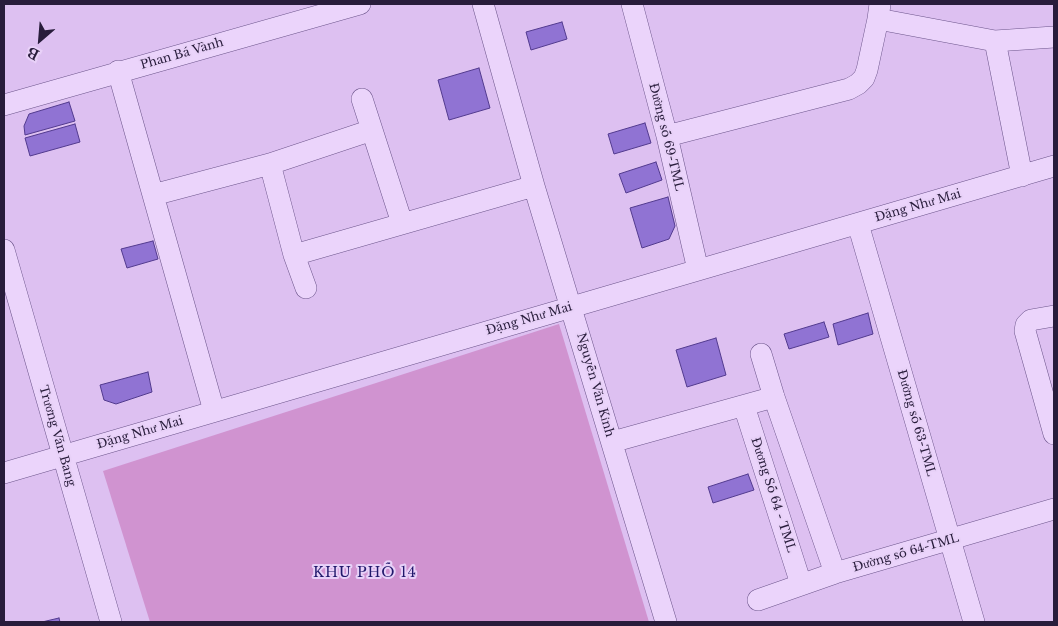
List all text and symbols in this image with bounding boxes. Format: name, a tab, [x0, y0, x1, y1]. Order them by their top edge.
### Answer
north arrow	[15, 15, 65, 65]
street label: Phan Bá Vành	[139, 35, 225, 73]
text: B	[24, 43, 42, 64]
street label: Đường số 69-TML	[646, 82, 686, 192]
street label: Đặng Như Mai	[873, 187, 963, 225]
street label: Đặng Như Mai	[484, 300, 574, 338]
street label: Nguyễn Văn Kỉnh	[573, 331, 617, 439]
street label: Đường số 63-TML	[894, 368, 938, 478]
street label: Trương Văn Bang	[36, 384, 78, 488]
street label: Đặng Như Mai	[95, 414, 185, 452]
street label: Đương Số 64 - TML	[748, 436, 798, 554]
street label: Đường số 64-TML	[851, 531, 961, 575]
district label: KHU PHỐ 14	[312, 565, 418, 581]

